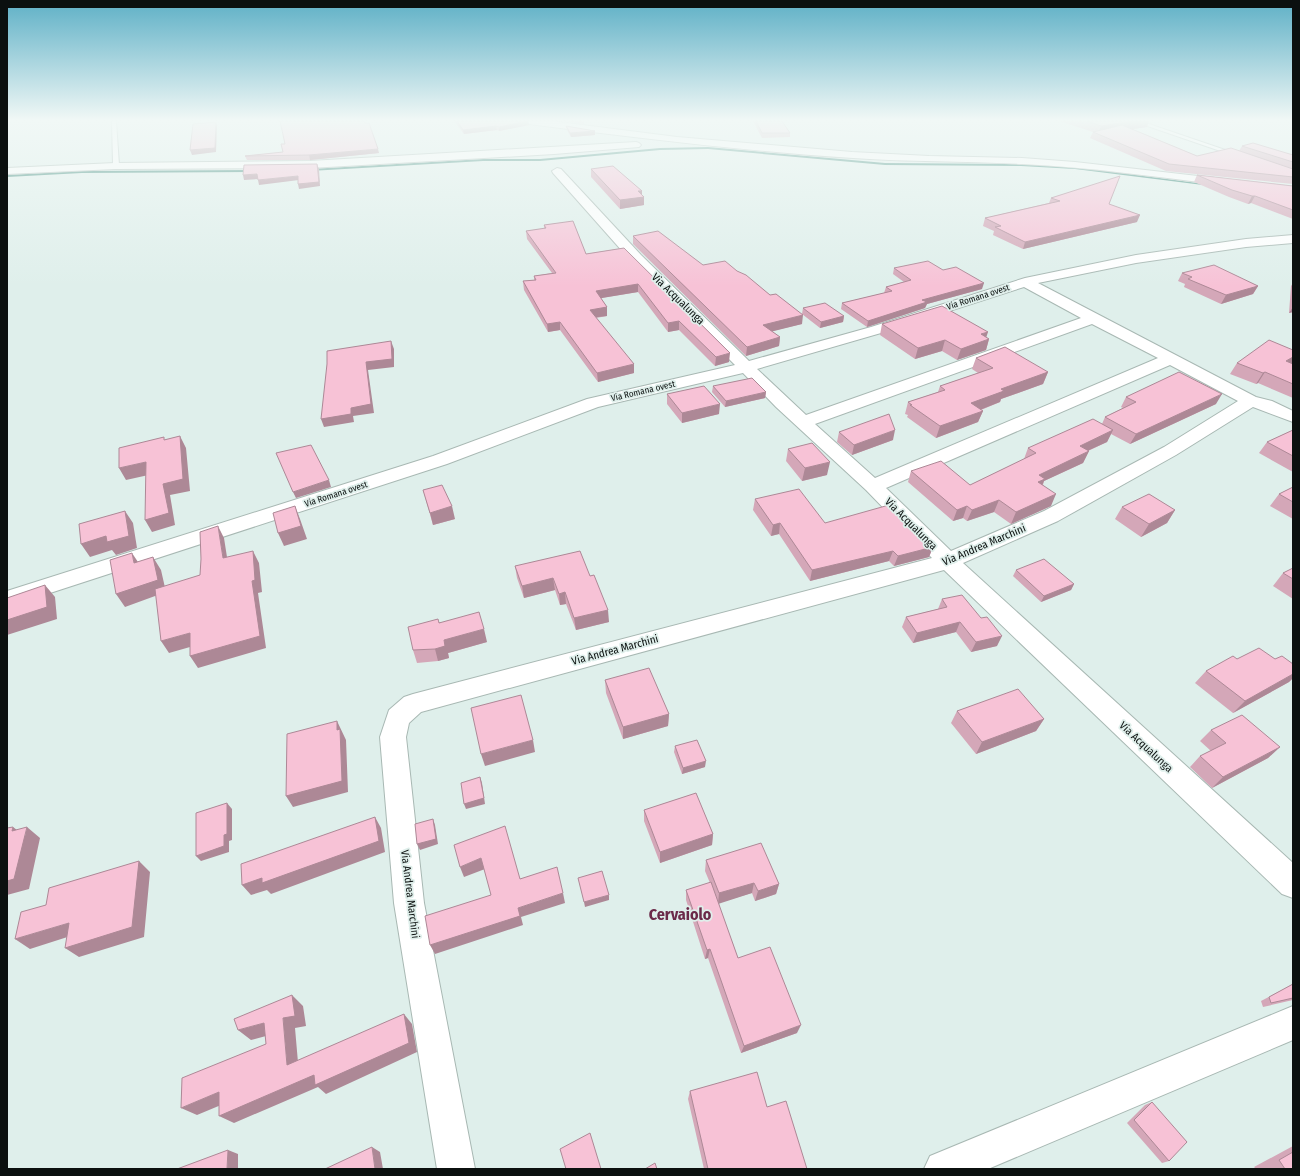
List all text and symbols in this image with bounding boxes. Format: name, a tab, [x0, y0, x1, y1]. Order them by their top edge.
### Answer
street label: Via Acqualunga	[649, 271, 707, 327]
street label: Via Romana ovest	[945, 282, 1011, 312]
street label: Via Romana ovest	[610, 379, 676, 403]
street label: Via Romana ovest	[303, 479, 369, 509]
street label: Via Acqualunga	[882, 495, 940, 553]
street label: Via Andrea Marchini	[940, 521, 1028, 568]
street label: Via Andrea Marchini	[570, 632, 660, 668]
street label: Via Acqualunga	[1117, 719, 1175, 775]
street label: Via Andrea Marchini	[398, 849, 422, 939]
district label: Cervaiolo	[649, 905, 712, 924]

